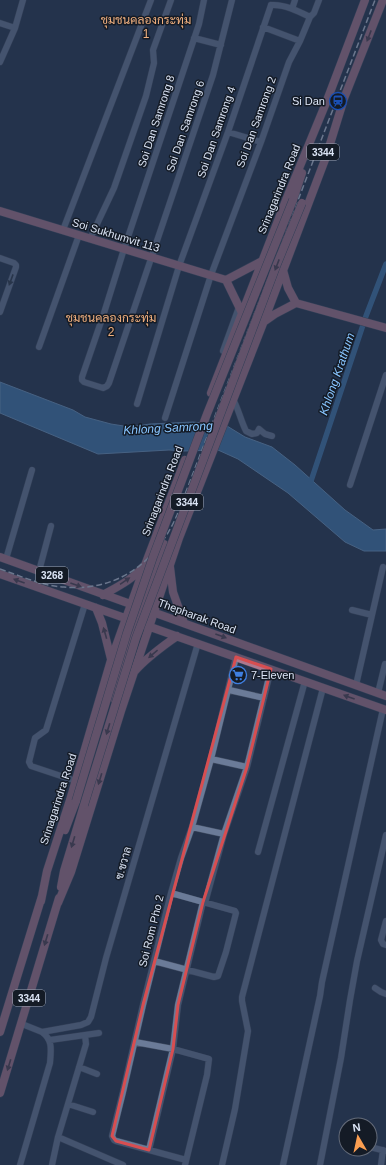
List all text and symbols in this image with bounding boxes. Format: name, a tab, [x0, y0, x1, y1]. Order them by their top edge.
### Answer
district label: ชุมชนคลองกระทุ่ม 1	[101, 13, 191, 41]
one-way arrow	[365, 31, 371, 43]
street label: Soi Dan Samrong 8	[135, 73, 177, 169]
street label: Soi Dan Samrong 2	[234, 75, 278, 169]
street label: Soi Dan Samrong 6	[164, 79, 206, 173]
street label: Soi Dan Samrong 4	[195, 85, 237, 179]
station icon: Si Dan	[328, 91, 348, 111]
place label: Si Dan	[292, 95, 325, 107]
street label: Srinagarindra Road	[256, 143, 302, 235]
road number: 3344	[307, 144, 339, 160]
street label: Soi Sukhumvit 113	[71, 216, 161, 254]
one-way arrow	[273, 260, 279, 272]
one-way arrow	[8, 275, 14, 287]
district label: ชุมชนคลองกระทุ่ม 2	[66, 311, 156, 339]
water label: Khlong Krathum	[316, 331, 358, 417]
water label: Khlong Samrong	[123, 419, 213, 437]
street label: Srinagarindra Road	[139, 444, 185, 538]
road number: 3344	[171, 494, 203, 510]
road number: 3268	[36, 567, 68, 583]
one-way arrow	[13, 577, 25, 583]
one-way arrow	[120, 578, 131, 585]
one-way arrow	[70, 582, 82, 588]
street label: Thepharak Road	[156, 596, 238, 636]
one-way arrow	[102, 627, 108, 639]
one-way arrow	[215, 633, 227, 639]
one-way arrow	[148, 649, 159, 658]
supermarket icon: 7-Eleven	[228, 665, 248, 685]
place label: 7-Eleven	[251, 669, 294, 681]
one-way arrow	[343, 694, 355, 700]
one-way arrow	[105, 724, 111, 736]
street label: Srinagarindra Road	[38, 752, 78, 846]
one-way arrow	[97, 773, 103, 785]
one-way arrow	[70, 836, 76, 848]
street label: ซ.ชวาล	[113, 845, 133, 881]
street label: Soi Rom Pho 2	[136, 894, 166, 968]
one-way arrow	[43, 934, 49, 946]
road number: 3344	[13, 990, 45, 1006]
one-way arrow	[6, 1059, 12, 1071]
north arrow	[338, 1117, 378, 1157]
text: N	[352, 1121, 361, 1134]

